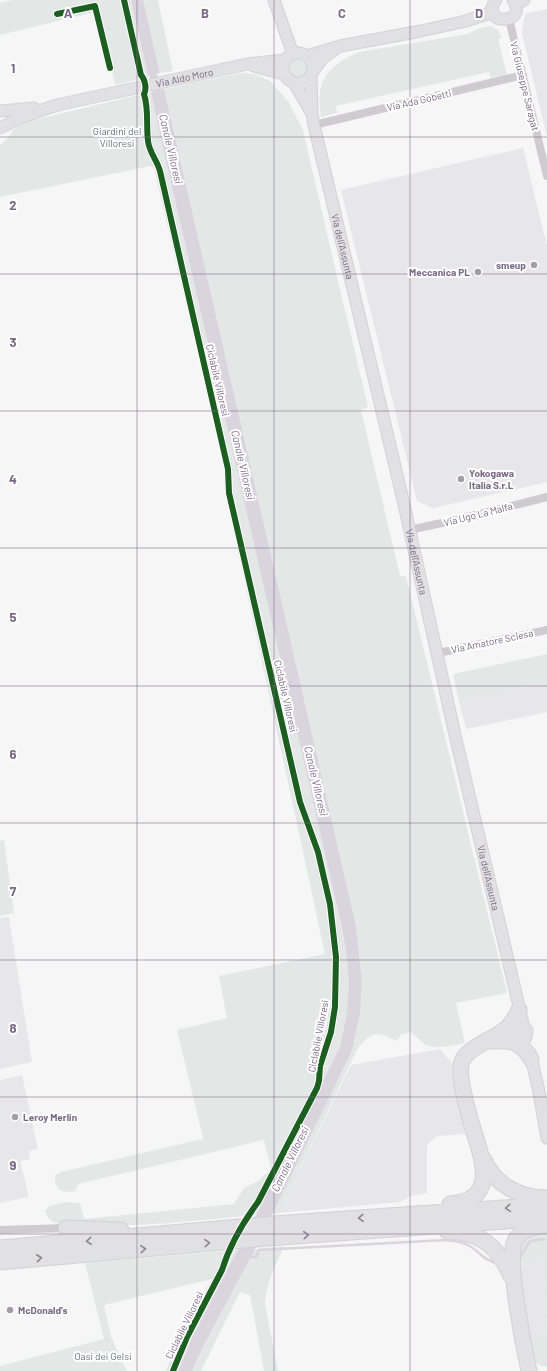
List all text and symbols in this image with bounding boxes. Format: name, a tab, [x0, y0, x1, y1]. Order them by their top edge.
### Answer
text: A	[64, 5, 73, 21]
text: B	[201, 5, 209, 21]
text: C	[338, 5, 346, 21]
text: D	[475, 5, 483, 21]
street label: Via Giuseppe Saragat	[508, 40, 542, 132]
text: 1	[11, 60, 15, 76]
street label: Via Aldo Moro	[155, 65, 214, 90]
street label: Via Ada Gobetti	[385, 87, 453, 113]
water label: Canale Villoresi	[157, 113, 186, 185]
park label: Giardini del Villoresi	[93, 125, 141, 149]
text: 2	[9, 197, 17, 213]
street label: Via dell'Assunta	[329, 213, 356, 280]
place label: smeup	[496, 259, 526, 271]
marker: smeup	[529, 260, 539, 270]
place label: Meccanica PL	[409, 266, 470, 278]
marker: Meccanica PL	[473, 267, 483, 277]
text: 3	[9, 334, 17, 350]
street label: Ciclabile Villoresi	[204, 343, 232, 417]
water label: Canale Villoresi	[229, 429, 258, 501]
place label: Yokogawa Italia S.r.L	[469, 467, 514, 491]
text: 4	[9, 471, 17, 487]
marker: Yokogawa Italia S.r.L	[456, 474, 466, 484]
street label: Via Ugo La Malfa	[442, 500, 514, 528]
street label: Via dell'Assunta	[404, 528, 430, 596]
text: 5	[9, 609, 17, 625]
street label: Via Amatore Sciesa	[450, 626, 534, 656]
street label: Ciclabile Villoresi	[272, 659, 300, 733]
water label: Canale Villoresi	[302, 745, 331, 817]
text: 6	[10, 746, 17, 762]
street label: Via dell'Assunta	[475, 844, 502, 912]
text: 7	[10, 883, 17, 899]
street label: Ciclabile Villoresi	[305, 999, 331, 1073]
text: 8	[9, 1020, 17, 1036]
place label: Leroy Merlin	[23, 1111, 77, 1123]
marker: Leroy Merlin	[10, 1112, 20, 1122]
water label: Canale Villoresi	[268, 1124, 311, 1194]
text: 9	[10, 1157, 17, 1173]
one-way arrow	[505, 1203, 511, 1212]
one-way arrow	[358, 1213, 364, 1222]
one-way arrow	[303, 1231, 309, 1240]
one-way arrow	[86, 1236, 92, 1245]
one-way arrow	[204, 1239, 210, 1248]
one-way arrow	[140, 1244, 146, 1253]
one-way arrow	[36, 1254, 42, 1263]
street label: Ciclabile Villoresi	[162, 1289, 206, 1361]
place label: McDonald's	[18, 1304, 68, 1316]
marker: McDonald's	[5, 1305, 15, 1315]
park label: Oasi dei Gelsi	[74, 1350, 132, 1362]

